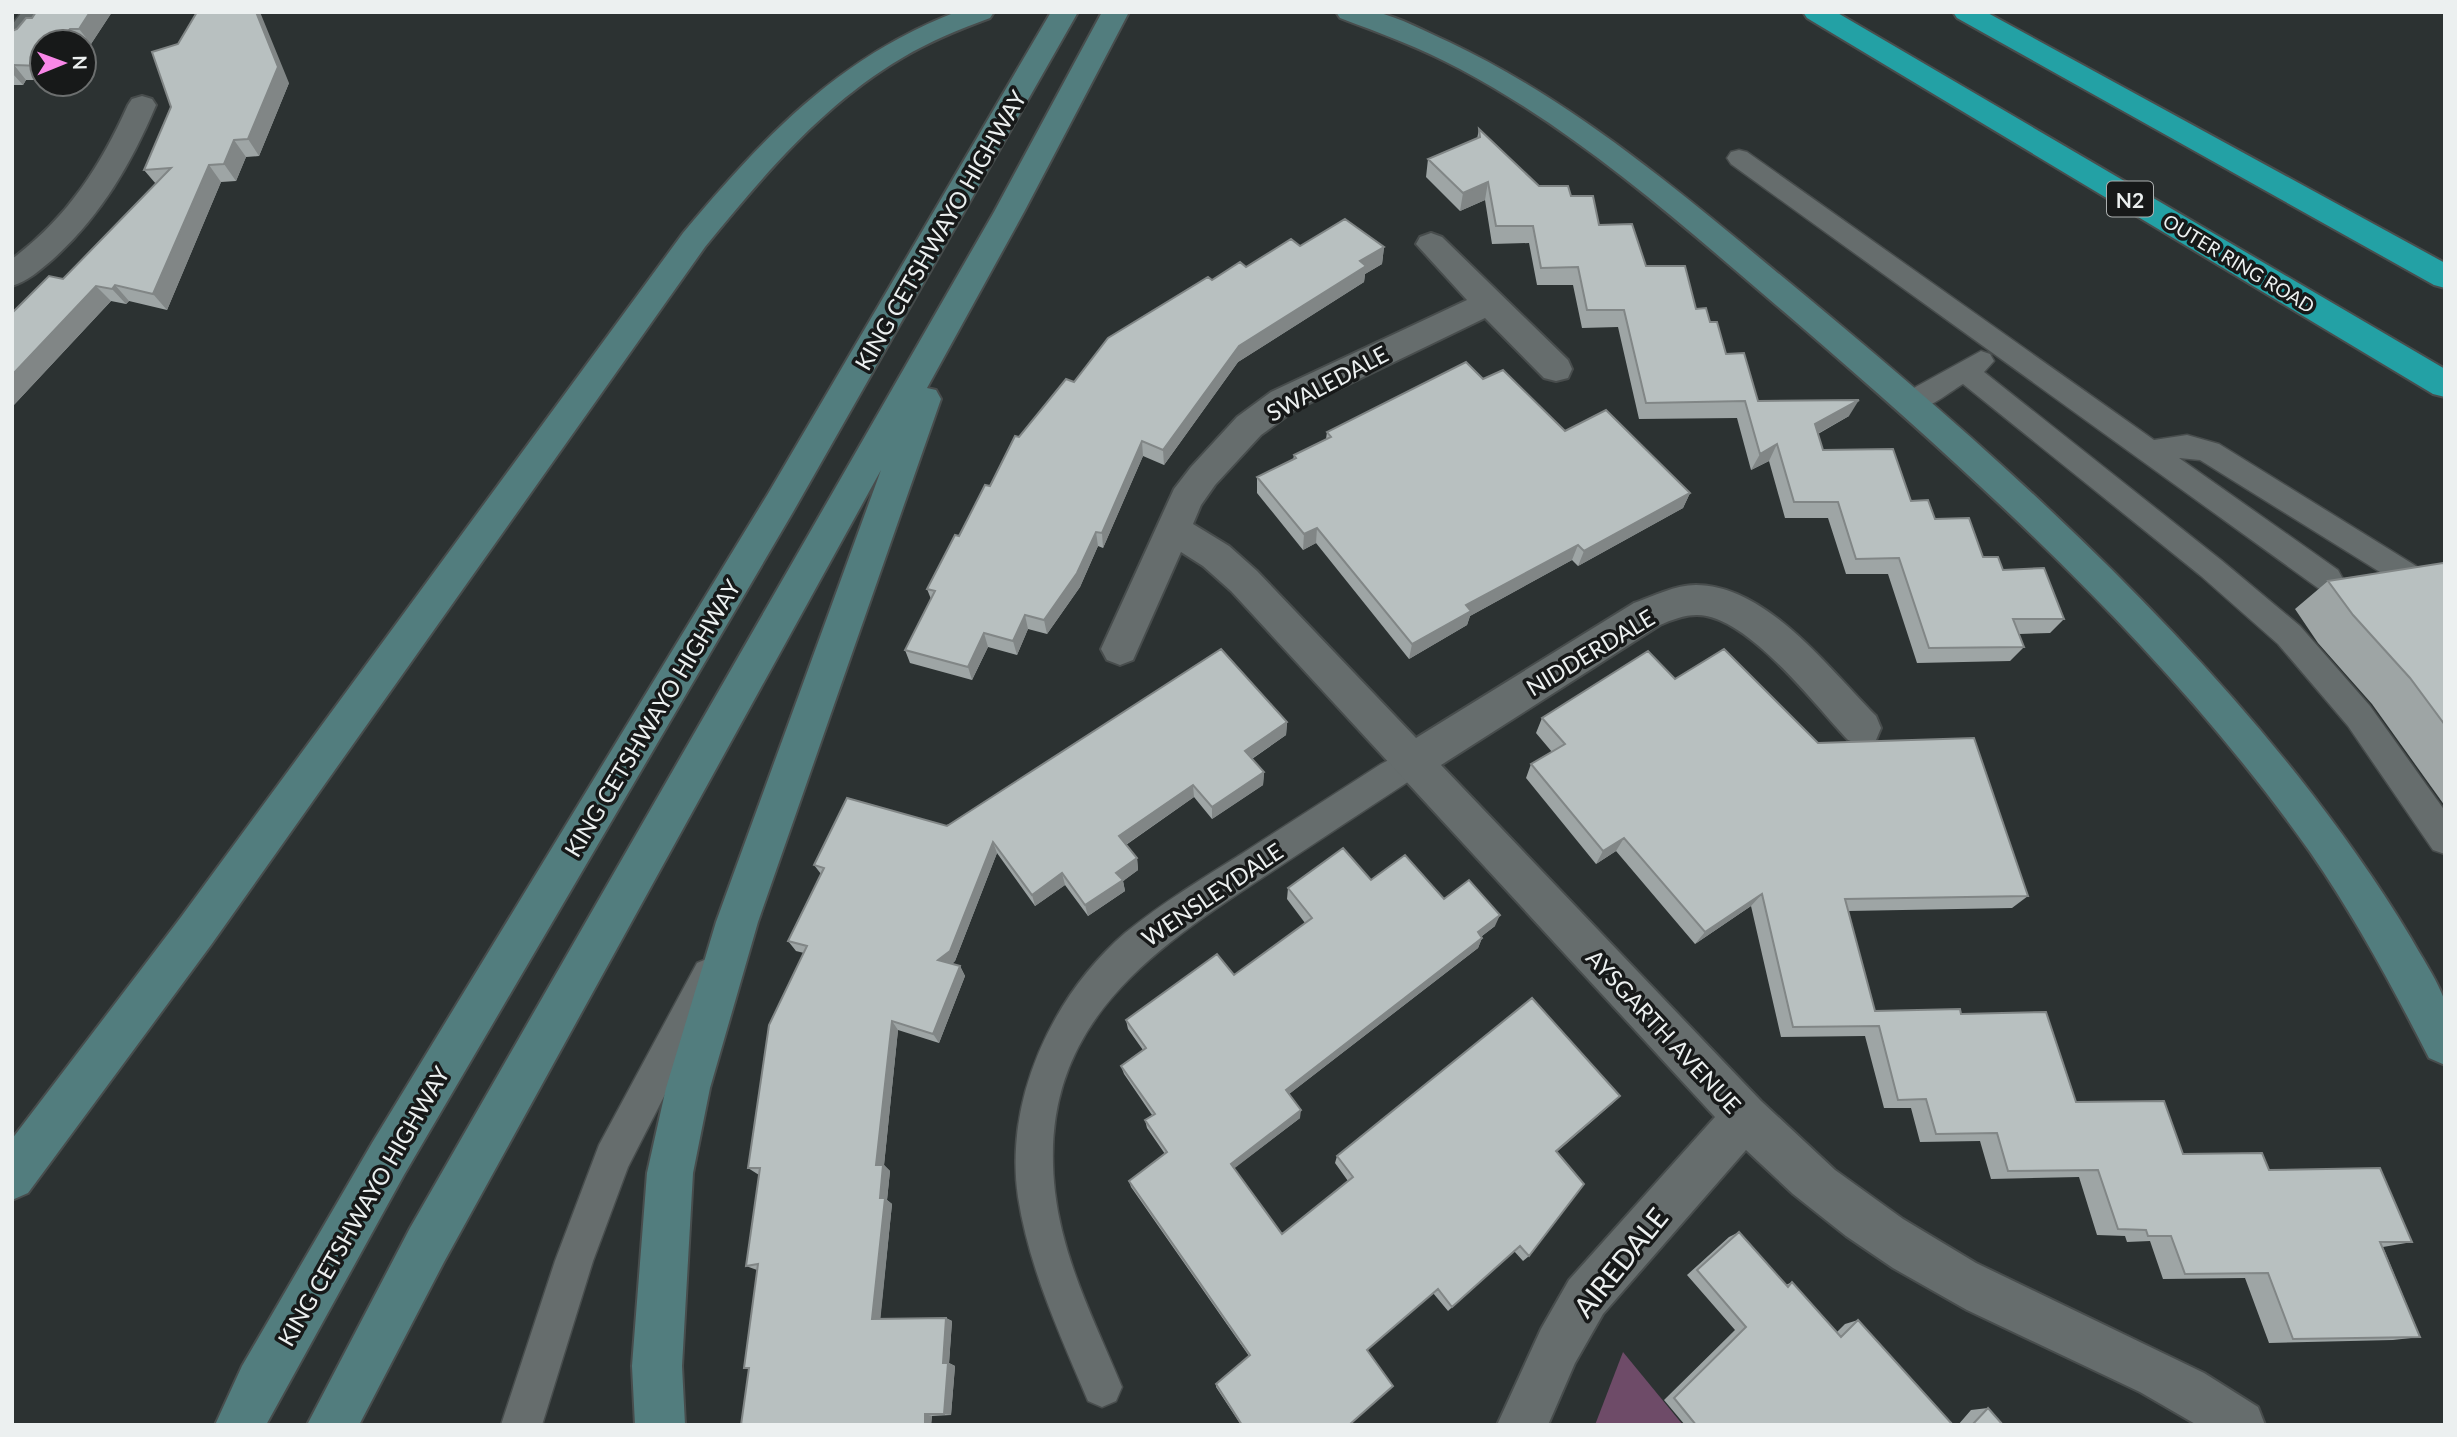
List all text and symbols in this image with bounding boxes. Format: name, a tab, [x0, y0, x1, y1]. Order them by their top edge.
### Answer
north arrow	[28, 28, 98, 98]
text: N	[69, 55, 92, 70]
street label: KING CETSHWAYO HIGHWAY	[848, 85, 1032, 375]
road number: N2	[2107, 182, 2153, 216]
street label: OUTER RING ROAD	[2159, 209, 2319, 317]
street label: SWALEDALE	[1261, 339, 1393, 427]
street label: KING CETSHWAYO HIGHWAY	[558, 574, 746, 862]
street label: NIDDERDALE	[1521, 603, 1659, 701]
street label: WENSLEYDALE	[1136, 836, 1288, 952]
street label: AYSGARTH AVENUE	[1581, 943, 1747, 1119]
street label: KING CETSHWAYO HIGHWAY	[271, 1061, 455, 1351]
street label: AIREDALE	[1566, 1200, 1674, 1324]

